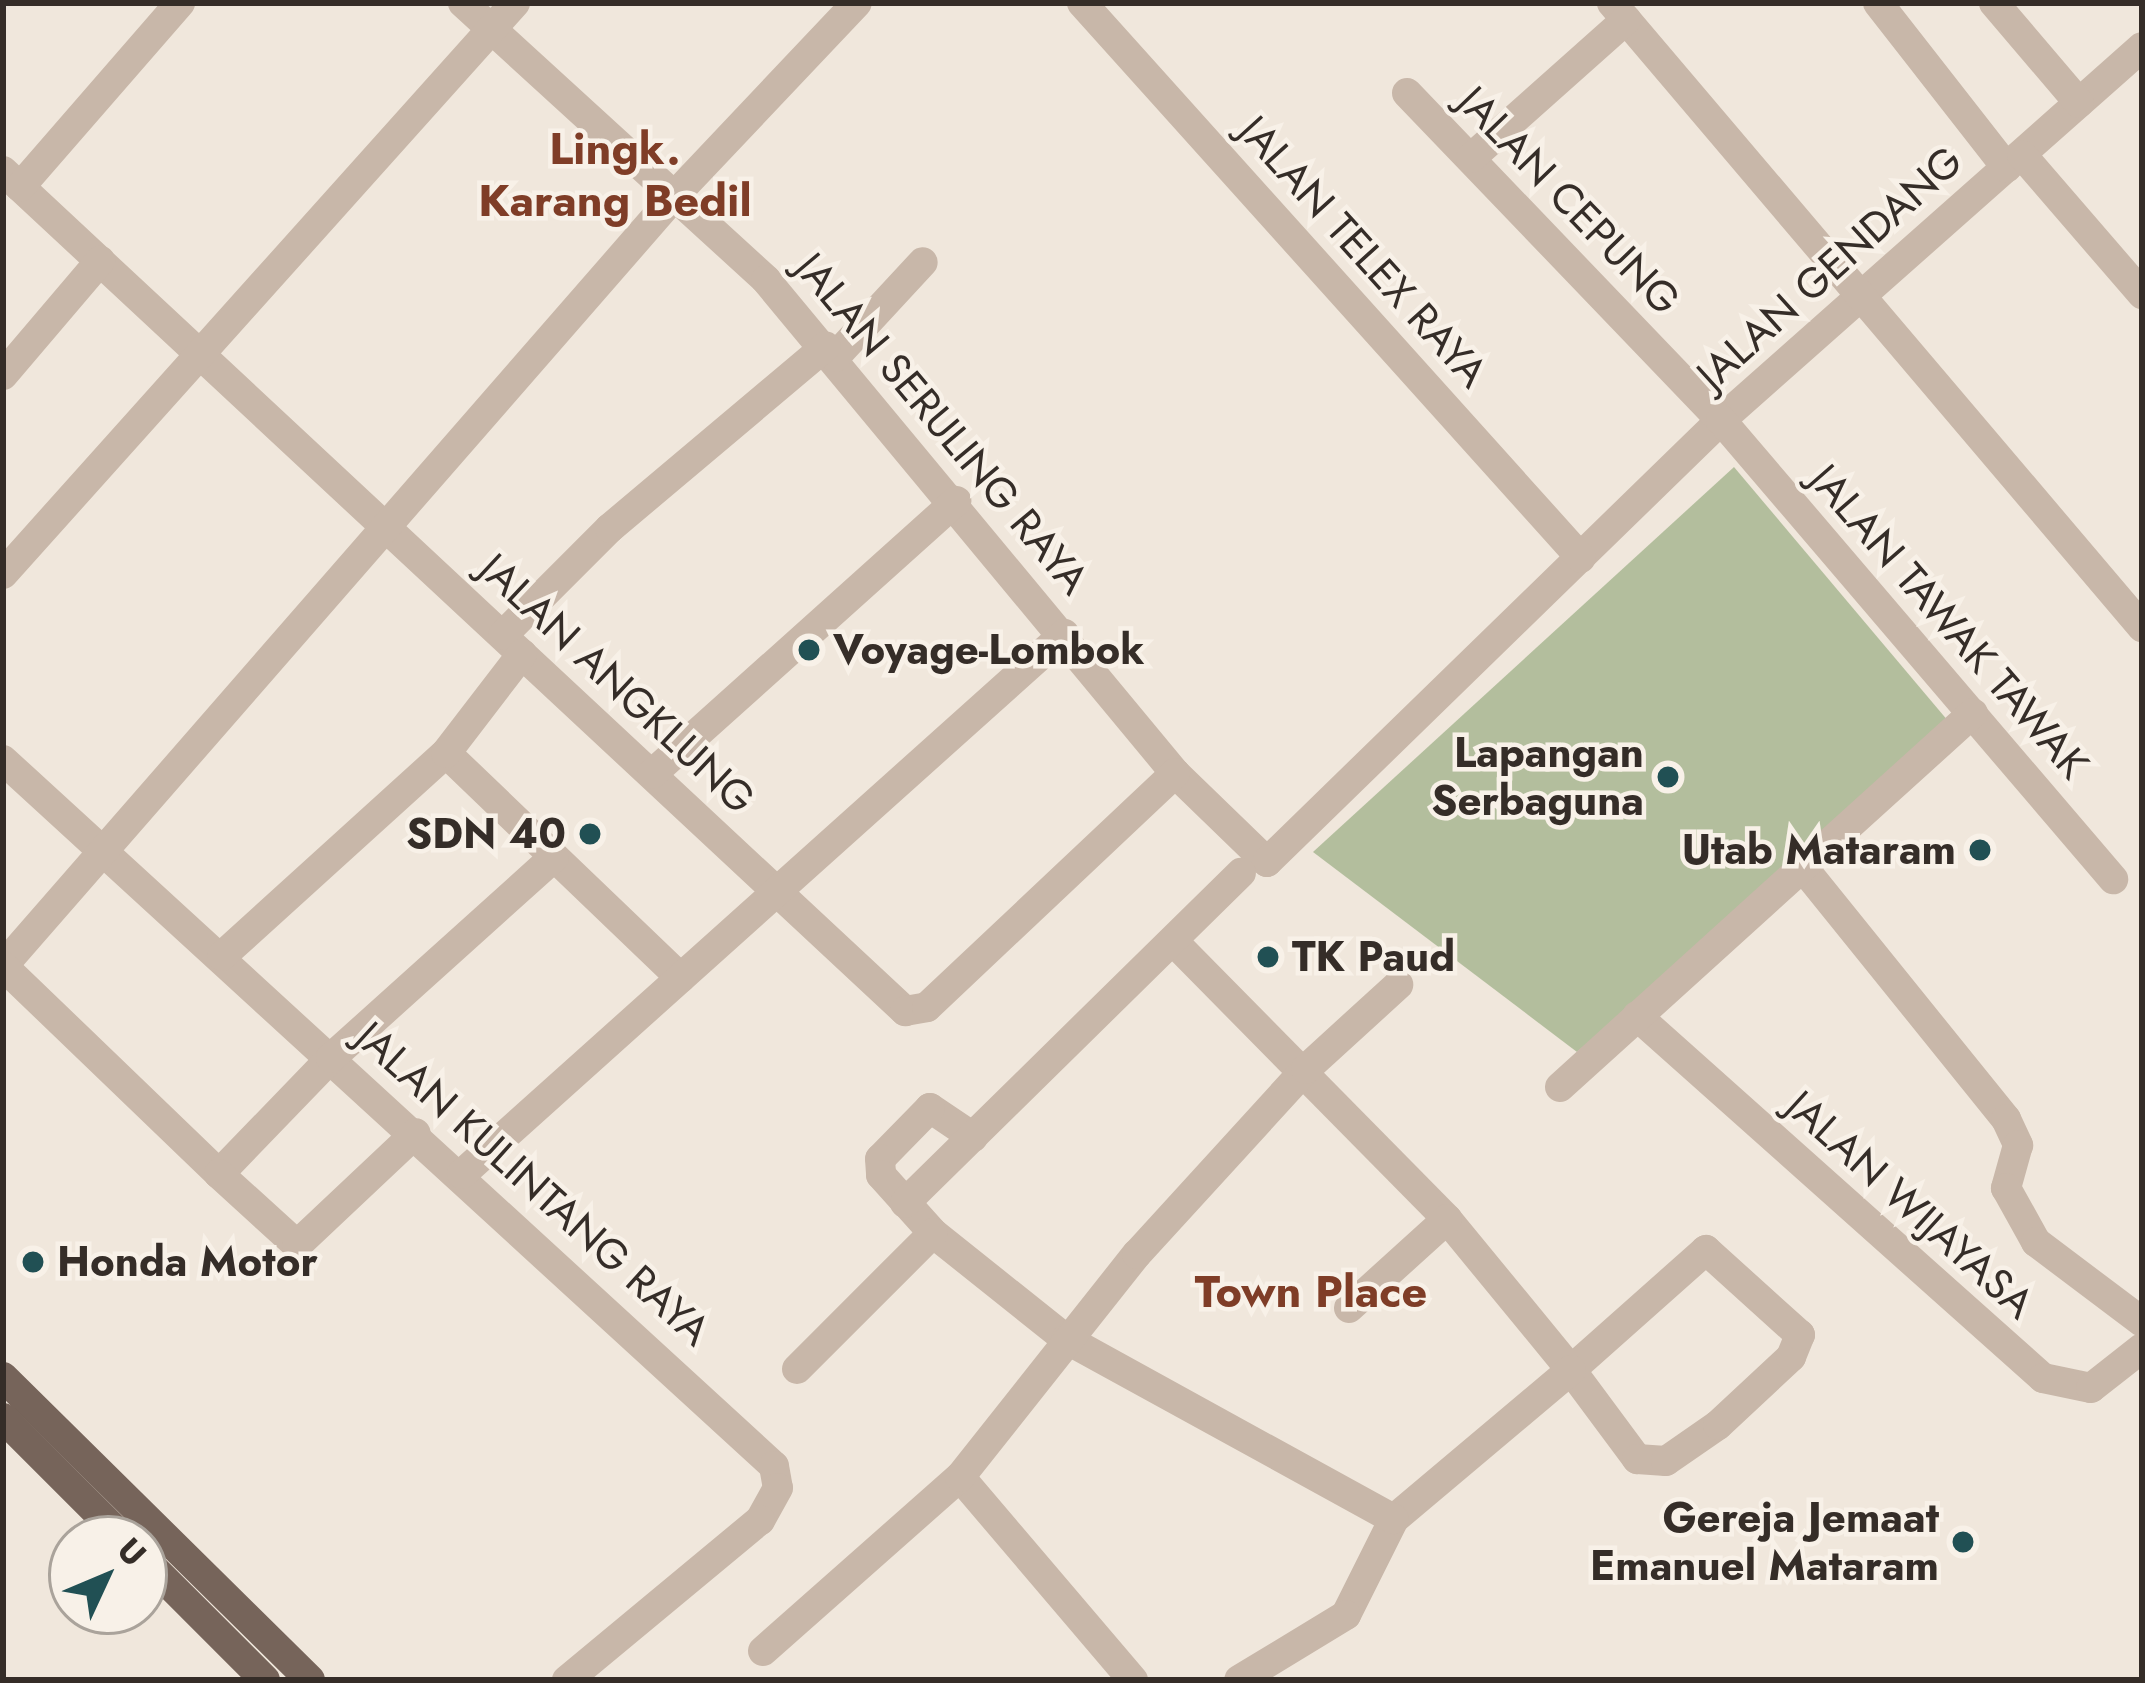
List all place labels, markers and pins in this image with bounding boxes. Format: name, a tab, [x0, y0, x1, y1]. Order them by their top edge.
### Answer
place label: Voyage-Lombok	[833, 625, 1145, 675]
marker: Voyage-Lombok	[796, 637, 822, 663]
place label: Lapangan Serbaguna	[1431, 728, 1644, 826]
marker: Lapangan Serbaguna	[1655, 764, 1681, 790]
place label: SDN 40	[406, 809, 566, 859]
marker: SDN 40	[577, 821, 603, 847]
place label: Utab Mataram	[1682, 825, 1956, 875]
marker: Utab Mataram	[1967, 837, 1993, 863]
place label: TK Paud	[1292, 932, 1455, 982]
marker: TK Paud	[1255, 944, 1281, 970]
place label: Honda Motor	[57, 1237, 318, 1287]
marker: Honda Motor	[20, 1249, 46, 1275]
place label: Gereja Jemaat Emanuel Mataram	[1590, 1493, 1939, 1592]
marker: Gereja Jemaat Emanuel Mataram	[1950, 1529, 1976, 1555]

